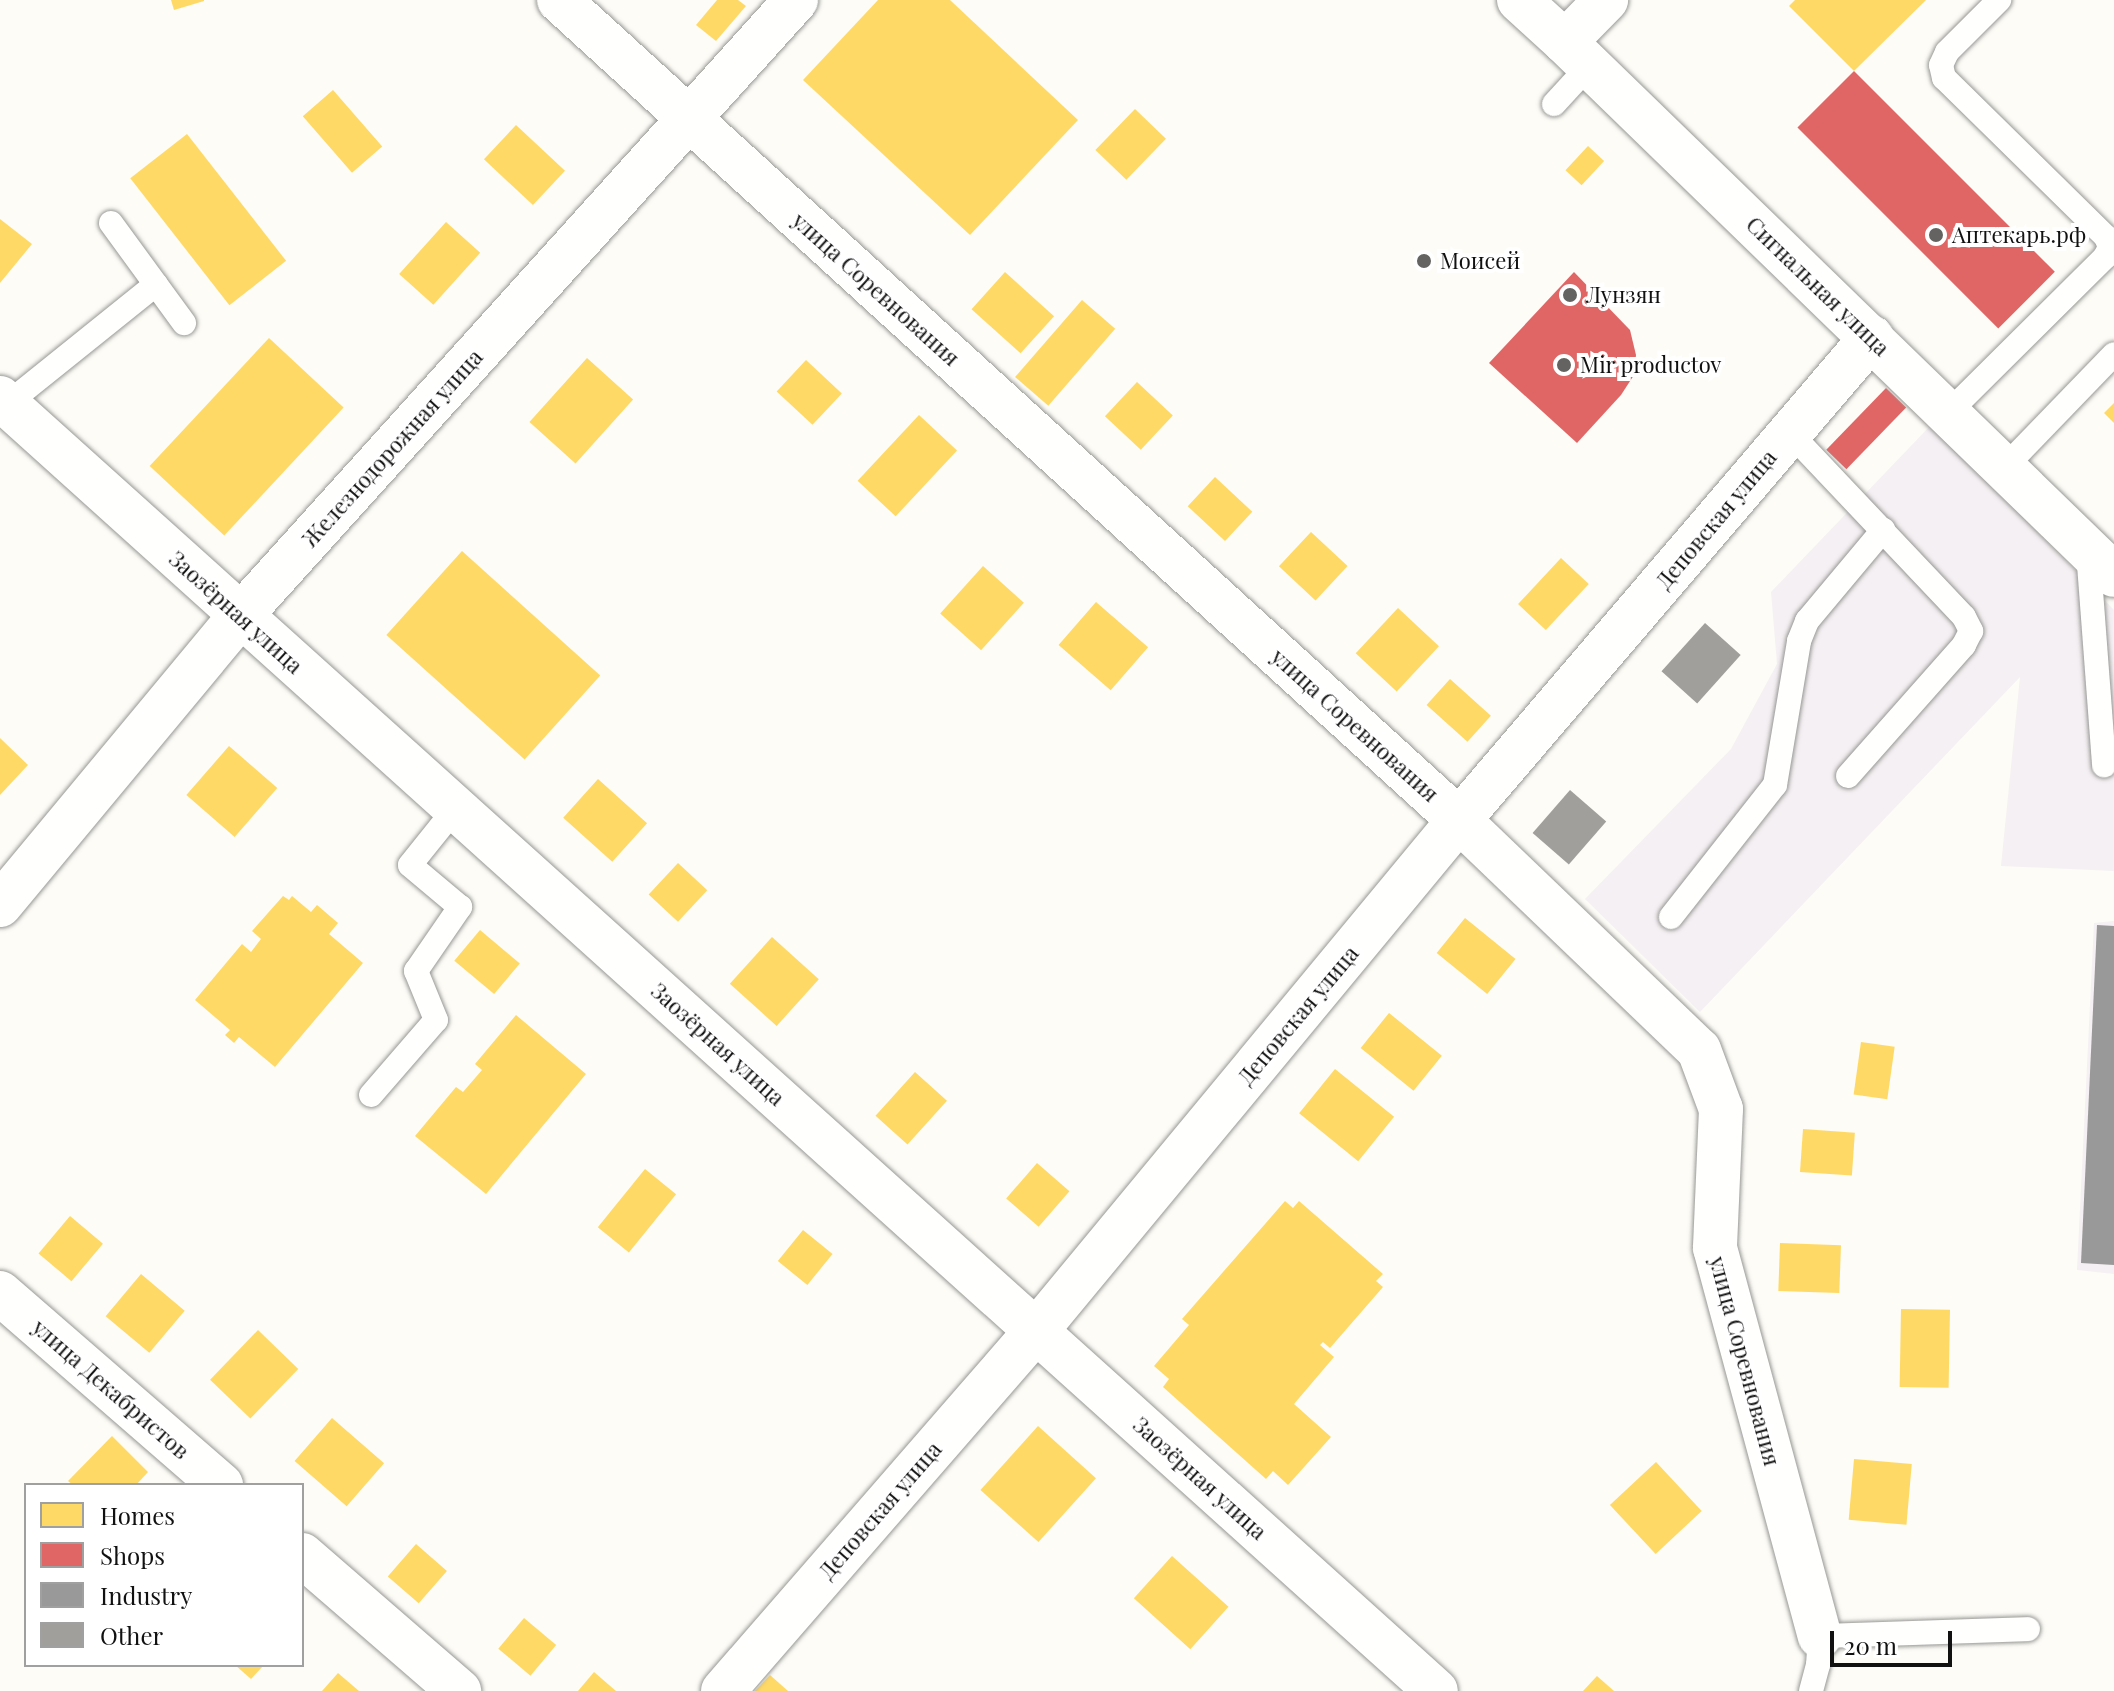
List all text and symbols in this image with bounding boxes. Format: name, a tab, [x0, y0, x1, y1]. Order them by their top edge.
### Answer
street label: улица Соревнования	[787, 207, 965, 371]
street label: Сигнальная улица	[1741, 211, 1895, 361]
place label: Аптекарь.рф	[1952, 222, 2086, 248]
marker: Аптекарь.рф	[1927, 226, 1945, 244]
place label: Моисей	[1440, 248, 1520, 274]
marker: Моисей	[1415, 252, 1433, 270]
place label: Лунзян	[1586, 282, 1661, 308]
marker: Лунзян	[1561, 286, 1579, 304]
street label: Железнодорожная улица	[296, 344, 488, 552]
place label: Mir productov	[1580, 352, 1722, 378]
marker: Mir productov	[1555, 356, 1573, 374]
street label: Деповская улица	[1650, 444, 1782, 594]
street label: Заозёрная улица	[164, 545, 308, 679]
street label: улица Соревнования	[1266, 643, 1444, 807]
street label: Деповская улица	[1232, 940, 1364, 1090]
street label: Заозёрная улица	[646, 977, 790, 1111]
street label: улица Соревнования	[1704, 1254, 1786, 1468]
street label: улица Декабристов	[27, 1314, 195, 1464]
street label: Заозёрная улица	[1128, 1411, 1272, 1545]
street label: Деповская улица	[813, 1436, 947, 1584]
legend	[24, 1483, 304, 1667]
text: Homes	[100, 1499, 175, 1531]
text: Shops	[100, 1539, 165, 1571]
text: Industry	[100, 1579, 192, 1611]
scale bar	[1834, 1615, 1956, 1665]
text: Other	[100, 1619, 163, 1651]
text: 20 m	[1844, 1629, 1897, 1661]

